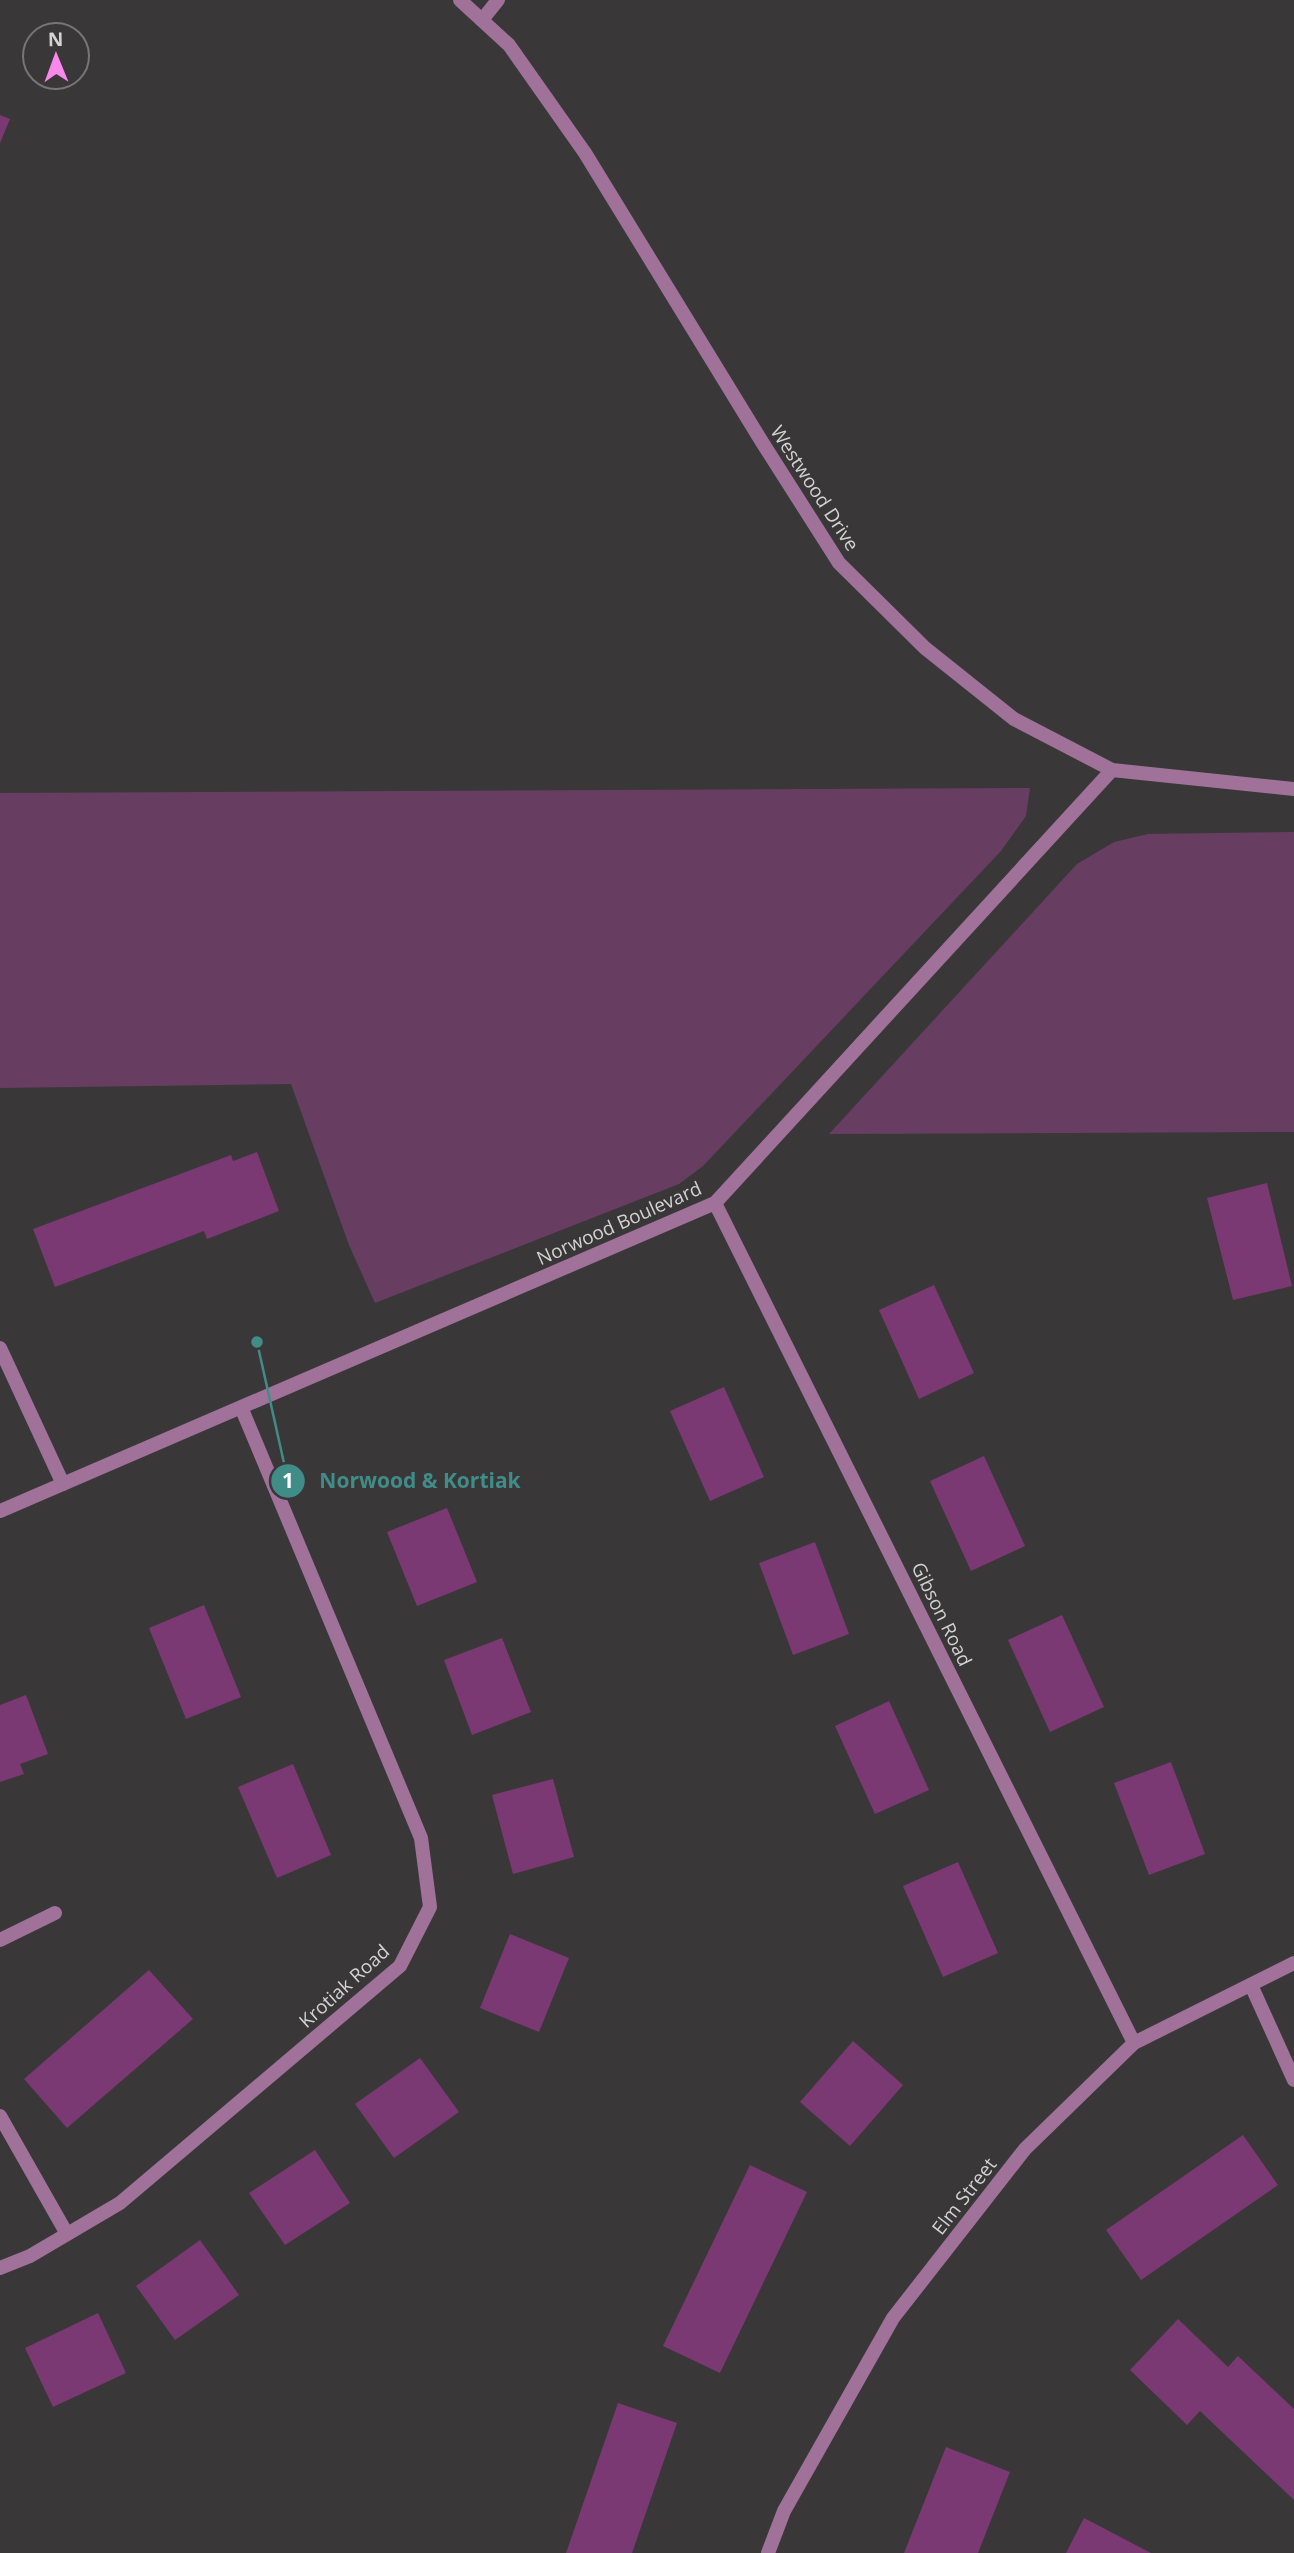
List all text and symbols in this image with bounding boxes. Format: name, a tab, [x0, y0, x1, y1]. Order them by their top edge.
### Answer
north arrow	[21, 21, 91, 91]
text: N	[48, 26, 64, 52]
street label: Westwood Drive	[765, 420, 865, 556]
street label: Norwood Boulevard	[532, 1175, 706, 1271]
callout: Norwood & Kortiak	[270, 1460, 534, 1502]
text: 1	[282, 1466, 294, 1494]
text: Norwood & Kortiak	[319, 1466, 522, 1494]
street label: Gibson Road	[906, 1558, 978, 1670]
street label: Krotiak Road	[293, 1938, 395, 2034]
street label: Elm Street	[926, 2152, 1002, 2240]

